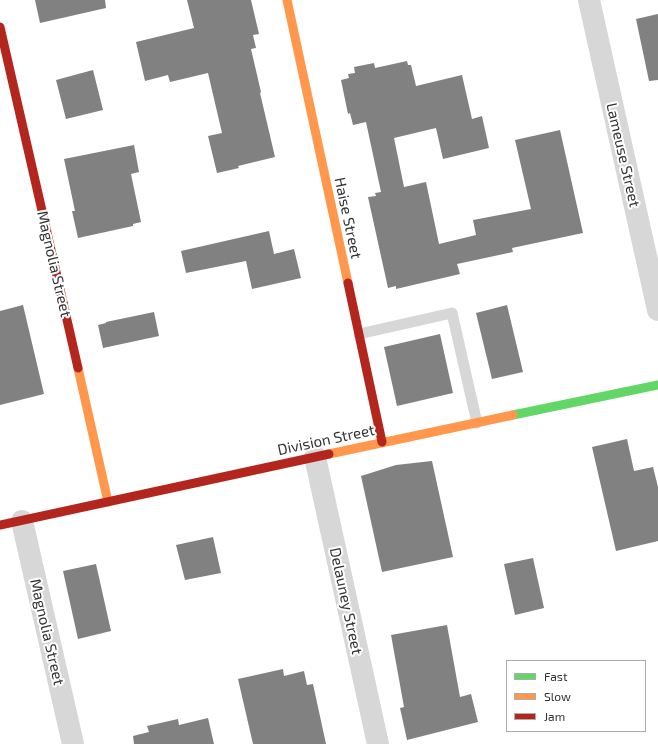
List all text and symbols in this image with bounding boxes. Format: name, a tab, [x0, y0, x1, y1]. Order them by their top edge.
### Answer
street label: Lameuse Street	[602, 101, 644, 209]
street label: Haise Street	[331, 176, 365, 260]
street label: Magnolia Street	[33, 209, 75, 319]
street label: Division Street	[276, 421, 376, 459]
street label: Delauney Street	[326, 546, 366, 656]
street label: Magnolia Street	[26, 577, 68, 687]
legend	[506, 660, 646, 732]
text: Fast	[544, 669, 567, 683]
text: Slow	[544, 689, 571, 703]
text: Jam	[544, 709, 565, 723]

